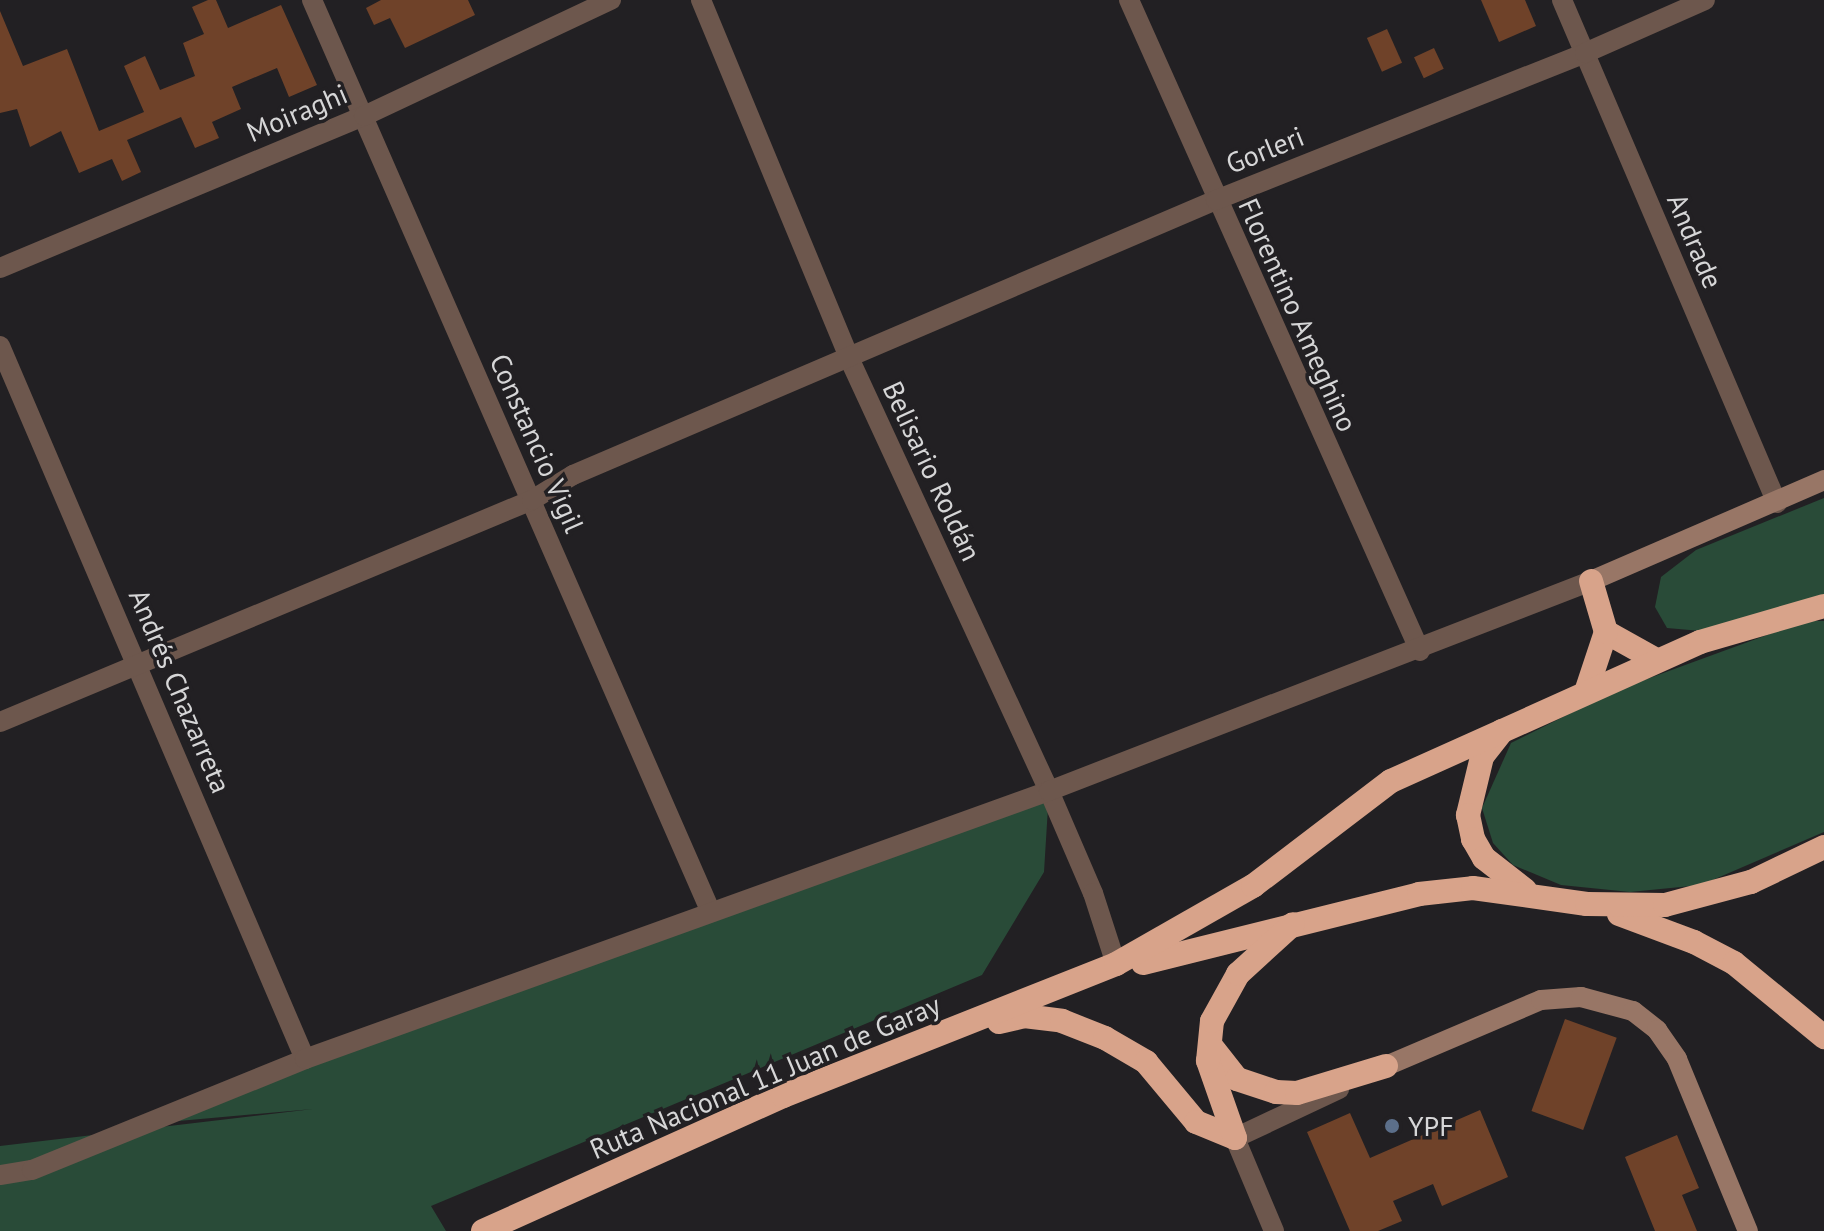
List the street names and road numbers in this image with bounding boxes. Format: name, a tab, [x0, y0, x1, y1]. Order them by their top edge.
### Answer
street label: Moiraghi	[242, 77, 352, 149]
street label: Gorleri	[1221, 119, 1309, 181]
street label: Andrade	[1660, 189, 1730, 293]
street label: Florentino Ameghino	[1231, 193, 1365, 437]
street label: Constancio Vigil	[482, 348, 592, 538]
street label: Belisario Roldán	[876, 376, 988, 566]
street label: Andrés Chazarreta	[122, 584, 238, 798]
street label: Ruta Nacional 11 Juan de Garay	[585, 988, 945, 1166]

